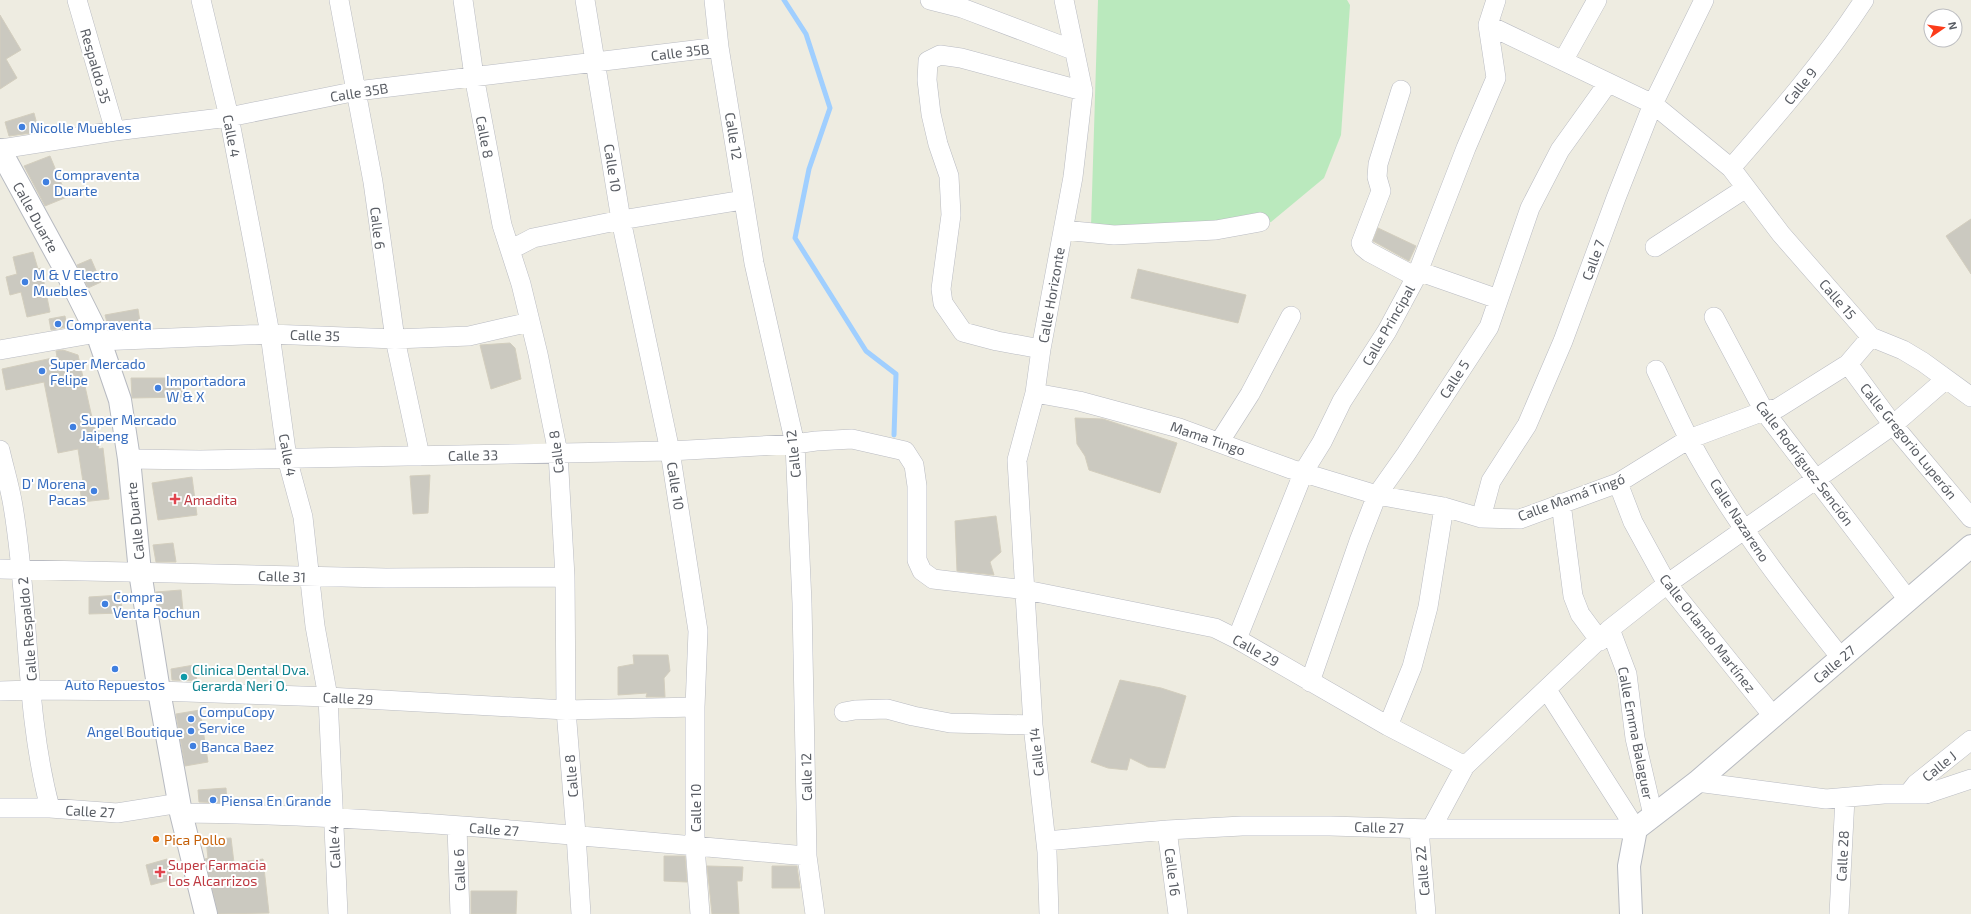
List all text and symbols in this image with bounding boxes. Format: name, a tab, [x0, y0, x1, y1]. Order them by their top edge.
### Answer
north arrow	[1923, 8, 1963, 48]
text: N	[1946, 20, 1960, 31]
street label: Respaldo 35	[77, 26, 115, 106]
street label: Calle 35B	[650, 40, 710, 64]
street label: Calle 9	[1780, 64, 1820, 108]
street label: Calle 35B	[329, 79, 389, 105]
street label: Calle 12	[722, 111, 746, 161]
street label: Calle 4	[220, 113, 244, 159]
street label: Calle 8	[473, 114, 497, 160]
place label: Nicolle Muebles	[30, 119, 132, 136]
marker: Nicolle Muebles	[17, 122, 27, 132]
street label: Calle 10	[601, 143, 625, 193]
place label: Compraventa Duarte	[54, 166, 140, 199]
marker: Compraventa Duarte	[41, 177, 51, 187]
street label: Calle Duarte	[10, 179, 62, 255]
street label: Calle 6	[367, 206, 389, 250]
street label: Calle 7	[1578, 237, 1608, 283]
street label: Calle Horizonte	[1034, 246, 1068, 344]
place label: M & V Electro Muebles	[33, 266, 118, 299]
street label: Calle 15	[1816, 275, 1860, 323]
marker: M & V Electro Muebles	[20, 277, 30, 287]
street label: Calle Principal	[1358, 281, 1418, 368]
place label: Compraventa	[66, 316, 152, 333]
marker: Compraventa	[53, 319, 63, 329]
street label: Calle 35	[290, 326, 340, 344]
place label: Super Mercado Felipe	[50, 355, 146, 388]
street label: Calle 5	[1435, 357, 1473, 401]
marker: Super Mercado Felipe	[37, 366, 47, 376]
place label: Importadora W & X	[166, 372, 246, 405]
street label: Calle Gregorio Luperón	[1857, 379, 1961, 503]
marker: Importadora W & X	[153, 383, 163, 393]
street label: Calle Rodríguez Sención	[1753, 397, 1857, 529]
place label: Super Mercado Jaipeng	[81, 411, 177, 444]
street label: Mama Tingo	[1168, 417, 1248, 459]
marker: Super Mercado Jaipeng	[68, 422, 78, 432]
street label: Calle 12	[782, 429, 804, 479]
street label: Calle 8	[545, 430, 567, 474]
street label: Calle 4	[276, 432, 300, 478]
street label: Calle 33	[448, 446, 498, 464]
street label: Calle 10	[664, 461, 688, 511]
street label: Calle Mamá Tingó	[1515, 470, 1627, 524]
place label: D' Morena Pacas	[22, 475, 86, 508]
street label: Calle Nazareno	[1707, 475, 1773, 565]
street label: Calle Duarte	[122, 481, 148, 561]
marker: D' Morena Pacas	[89, 486, 99, 496]
place label: Amadita	[184, 491, 237, 508]
marker: Amadita	[169, 493, 181, 505]
street label: Calle 31	[258, 567, 306, 585]
street label: Calle Orlando Martínez	[1656, 570, 1760, 696]
street label: Calle Respaldo 2	[14, 576, 40, 682]
place label: Compra Venta Pochun	[113, 588, 200, 621]
marker: Compra Venta Pochun	[100, 599, 110, 609]
street label: Calle 29	[1230, 630, 1282, 670]
street label: Calle 27	[1810, 642, 1858, 686]
place label: Clinica Dental Dva. Gerarda Neri O.	[192, 661, 309, 694]
marker: Auto Repuestos	[110, 664, 120, 674]
street label: Calle Emma Balaguer	[1615, 665, 1657, 801]
marker: Clinica Dental Dva. Gerarda Neri O.	[179, 672, 189, 682]
place label: Auto Repuestos	[65, 676, 165, 693]
street label: Calle 29	[322, 688, 374, 708]
place label: CompuCopy Service	[199, 703, 275, 736]
marker: CompuCopy Service	[186, 714, 196, 724]
place label: Angel Boutique	[87, 723, 183, 740]
marker: Angel Boutique	[186, 726, 196, 736]
street label: Calle 14	[1025, 727, 1047, 777]
place label: Banca Baez	[201, 738, 274, 755]
marker: Banca Baez	[188, 741, 198, 751]
street label: Calle J	[1918, 747, 1960, 785]
street label: Calle 12	[797, 753, 815, 801]
street label: Calle 8	[561, 754, 581, 798]
street label: Calle 10	[687, 784, 704, 832]
place label: Piensa En Grande	[221, 792, 331, 809]
marker: Piensa En Grande	[208, 795, 218, 805]
street label: Calle 27	[65, 801, 115, 821]
street label: Calle 27	[1354, 818, 1404, 836]
street label: Calle 27	[469, 819, 519, 839]
street label: Calle 4	[324, 825, 344, 869]
street label: Calle 28	[1832, 830, 1852, 882]
place label: Pica Pollo	[164, 831, 226, 848]
marker: Pica Pollo	[151, 834, 161, 844]
street label: Calle 22	[1411, 845, 1433, 897]
street label: Calle 16	[1162, 847, 1184, 897]
street label: Calle 6	[450, 848, 468, 892]
place label: Super Farmacia Los Alcarrizos	[168, 856, 266, 889]
marker: Super Farmacia Los Alcarrizos	[155, 867, 165, 877]

